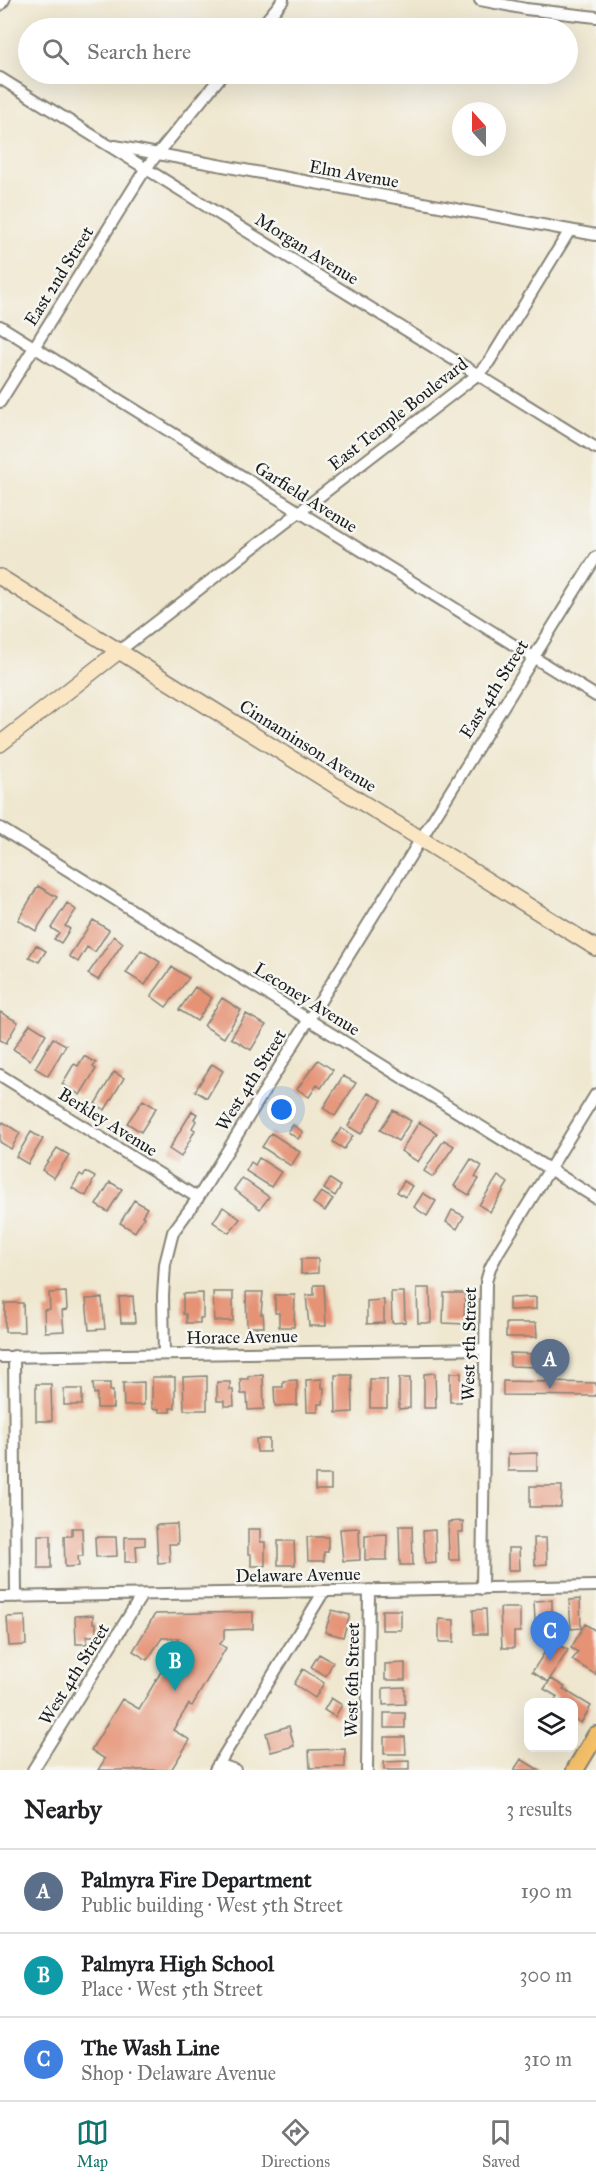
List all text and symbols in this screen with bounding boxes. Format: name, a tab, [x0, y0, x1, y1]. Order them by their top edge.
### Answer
search box	[18, 18, 578, 84]
icon: search	[39, 35, 72, 68]
text: Search here	[87, 38, 191, 65]
north arrow	[452, 102, 506, 156]
street label: Elm Avenue	[307, 155, 401, 193]
street label: Morgan Avenue	[251, 208, 363, 290]
street label: East 2nd Street	[20, 221, 99, 330]
street label: East Temple Boulevard	[324, 353, 472, 475]
street label: Garfield Avenue	[250, 457, 362, 537]
street label: East 4th Street	[455, 635, 533, 742]
street label: Cinnaminson Avenue	[235, 695, 381, 797]
street label: Leconey Avenue	[250, 958, 364, 1040]
street label: West 4th Street	[211, 1025, 291, 1135]
street label: Berkley Avenue	[54, 1083, 162, 1161]
your location	[267, 1095, 296, 1124]
street label: West 5th Street	[457, 1286, 481, 1401]
street label: Horace Avenue	[186, 1325, 298, 1349]
pin: A	[530, 1340, 570, 1389]
street label: Delaware Avenue	[235, 1563, 361, 1587]
pin: C	[530, 1612, 570, 1661]
street label: West 4th Street	[34, 1619, 114, 1729]
street label: West 6th Street	[340, 1622, 364, 1738]
pin: B	[156, 1642, 195, 1691]
map controls	[524, 1698, 578, 1752]
button: layers	[524, 1698, 578, 1752]
text: Nearby	[24, 1793, 102, 1825]
text: 3 results	[506, 1797, 572, 1821]
text: Palmyra Fire Department	[81, 1866, 312, 1893]
text: A	[37, 1879, 50, 1903]
text: 190 m	[521, 1879, 572, 1903]
text: Public building · West 5th Street	[81, 1893, 343, 1917]
text: Palmyra High School	[81, 1950, 274, 1977]
text: B	[37, 1963, 50, 1987]
text: 300 m	[520, 1963, 572, 1987]
text: Place · West 5th Street	[81, 1977, 263, 2001]
text: The Wash Line	[81, 2034, 220, 2061]
text: C	[37, 2047, 50, 2071]
text: 310 m	[523, 2047, 572, 2071]
text: Shop · Delaware Avenue	[81, 2061, 276, 2085]
tab: Map	[76, 2116, 109, 2171]
tab: Directions	[261, 2116, 330, 2171]
tab: Saved	[482, 2116, 520, 2171]

